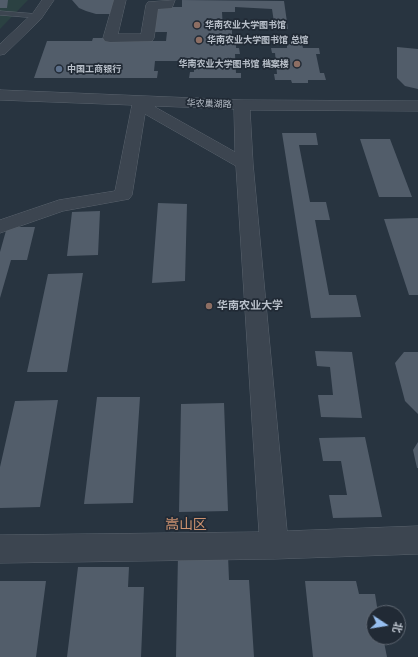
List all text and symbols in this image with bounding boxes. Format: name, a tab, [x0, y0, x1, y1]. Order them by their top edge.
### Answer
marker: 华南农业大学图书馆	[192, 20, 202, 30]
place label: 华南农业大学图书馆	[205, 20, 286, 30]
marker: 华南农业大学图书馆 总馆	[194, 35, 204, 45]
place label: 华南农业大学图书馆 总馆	[207, 35, 309, 45]
place label: 华南农业大学图书馆 档案楼	[178, 59, 289, 69]
marker: 华南农业大学图书馆 档案楼	[292, 59, 302, 69]
marker: 中国工商银行	[54, 64, 64, 74]
place label: 中国工商银行	[67, 64, 121, 74]
street label: 华农巢湖路	[186, 98, 232, 110]
place label: 华南农业大学	[217, 299, 283, 313]
marker: 华南农业大学	[204, 301, 214, 311]
district label: 嵩山区	[165, 517, 207, 533]
north arrow	[366, 605, 406, 645]
text: 北	[390, 621, 405, 634]

